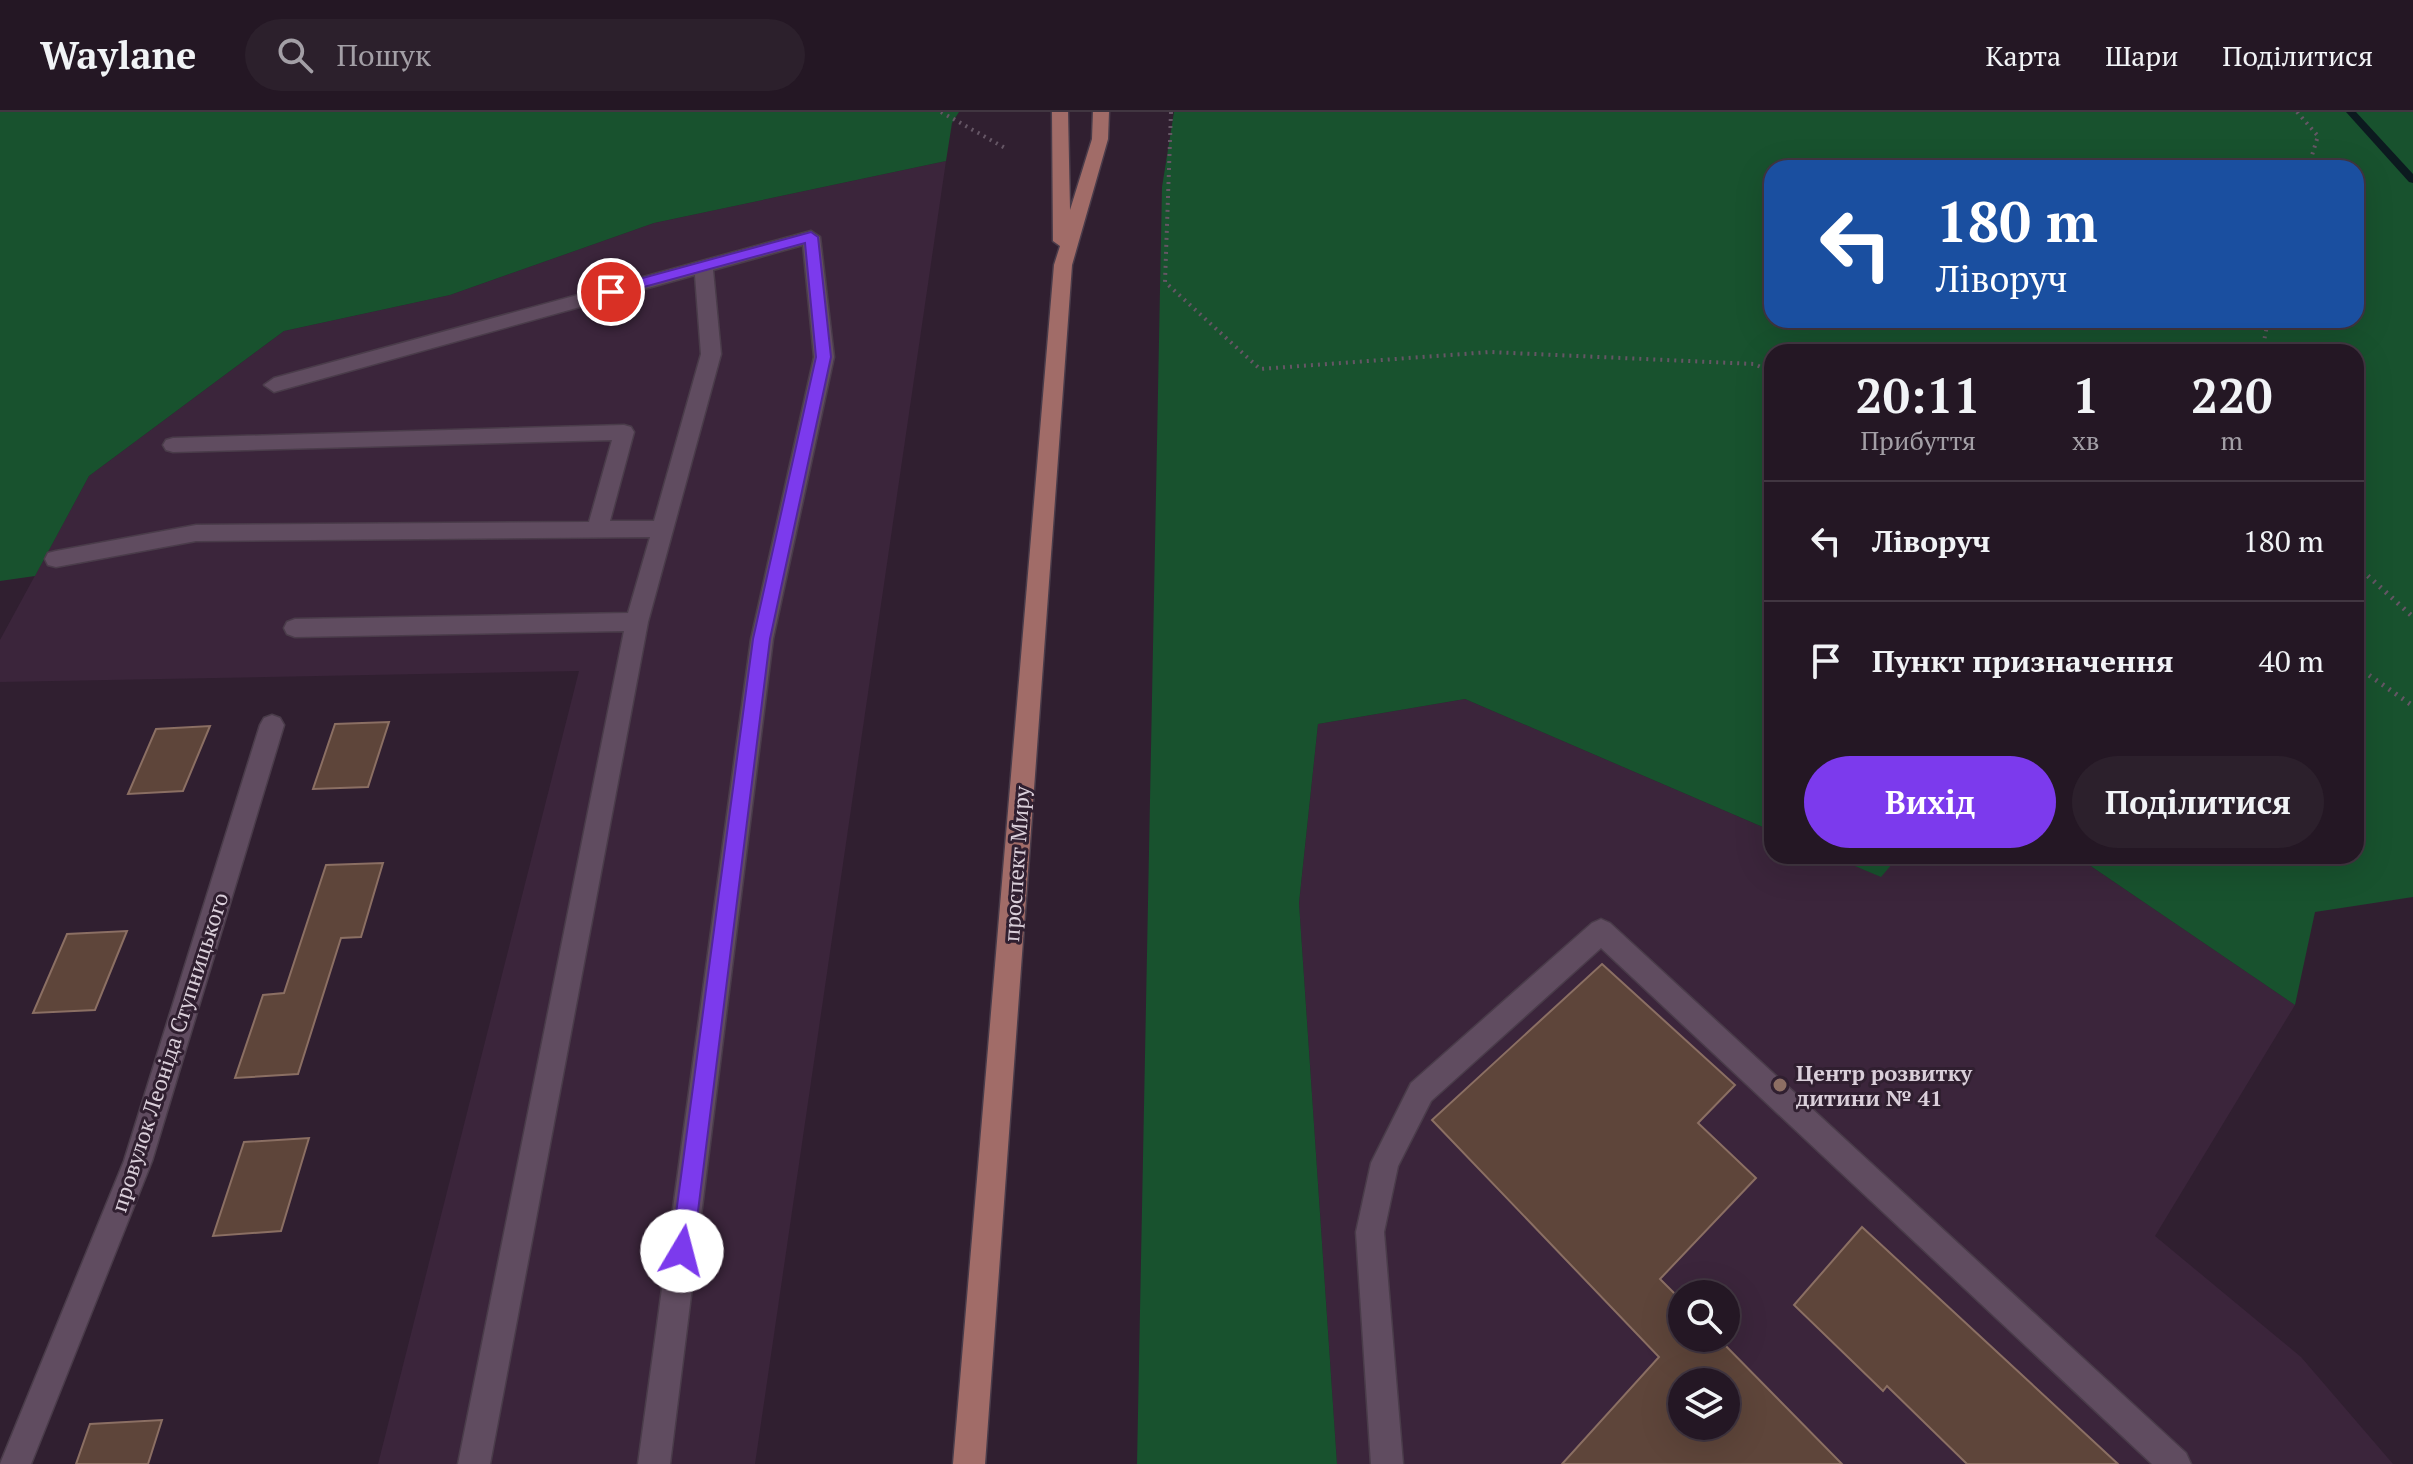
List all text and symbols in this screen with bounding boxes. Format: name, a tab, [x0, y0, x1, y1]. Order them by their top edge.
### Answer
search box	[245, 19, 805, 91]
text: Waylane	[40, 30, 197, 80]
icon: search	[273, 33, 317, 77]
text: Пошук	[337, 35, 431, 75]
text: Карта	[1986, 37, 2061, 74]
text: Шари	[2105, 37, 2178, 74]
text: Поділитися	[2222, 37, 2373, 74]
text: 180 m	[1936, 184, 2098, 258]
icon: left	[1804, 192, 1908, 296]
text: Ліворуч	[1936, 255, 2068, 302]
pin	[577, 258, 645, 326]
icon: arrive	[589, 270, 633, 314]
text: 20:11	[1856, 363, 1981, 427]
text: 1	[2072, 363, 2099, 427]
text: 220	[2191, 363, 2272, 427]
text: Прибуття	[1860, 423, 1976, 457]
text: хв	[2072, 423, 2099, 457]
text: m	[2220, 423, 2243, 457]
icon: left	[1804, 519, 1848, 563]
text: Ліворуч	[1872, 521, 1990, 561]
text: 180 m	[2243, 521, 2324, 561]
icon: arrive	[1804, 639, 1848, 683]
text: Пункт призначення	[1872, 641, 2173, 681]
text: 40 m	[2259, 641, 2324, 681]
button: Вихід	[1804, 756, 2056, 848]
button: Поділитися	[2072, 756, 2324, 848]
street label: проспект Миру	[996, 784, 1036, 943]
street label: провулок Леоніда Ступницького	[104, 888, 234, 1216]
place label: Центр розвитку дитини № 41	[1796, 1058, 1973, 1112]
marker: Центр розвитку дитини № 41	[1771, 1076, 1789, 1094]
position arrow	[640, 1209, 724, 1293]
map controls	[1668, 1280, 1740, 1440]
button: search	[1668, 1280, 1740, 1352]
button: layers	[1668, 1368, 1740, 1440]

